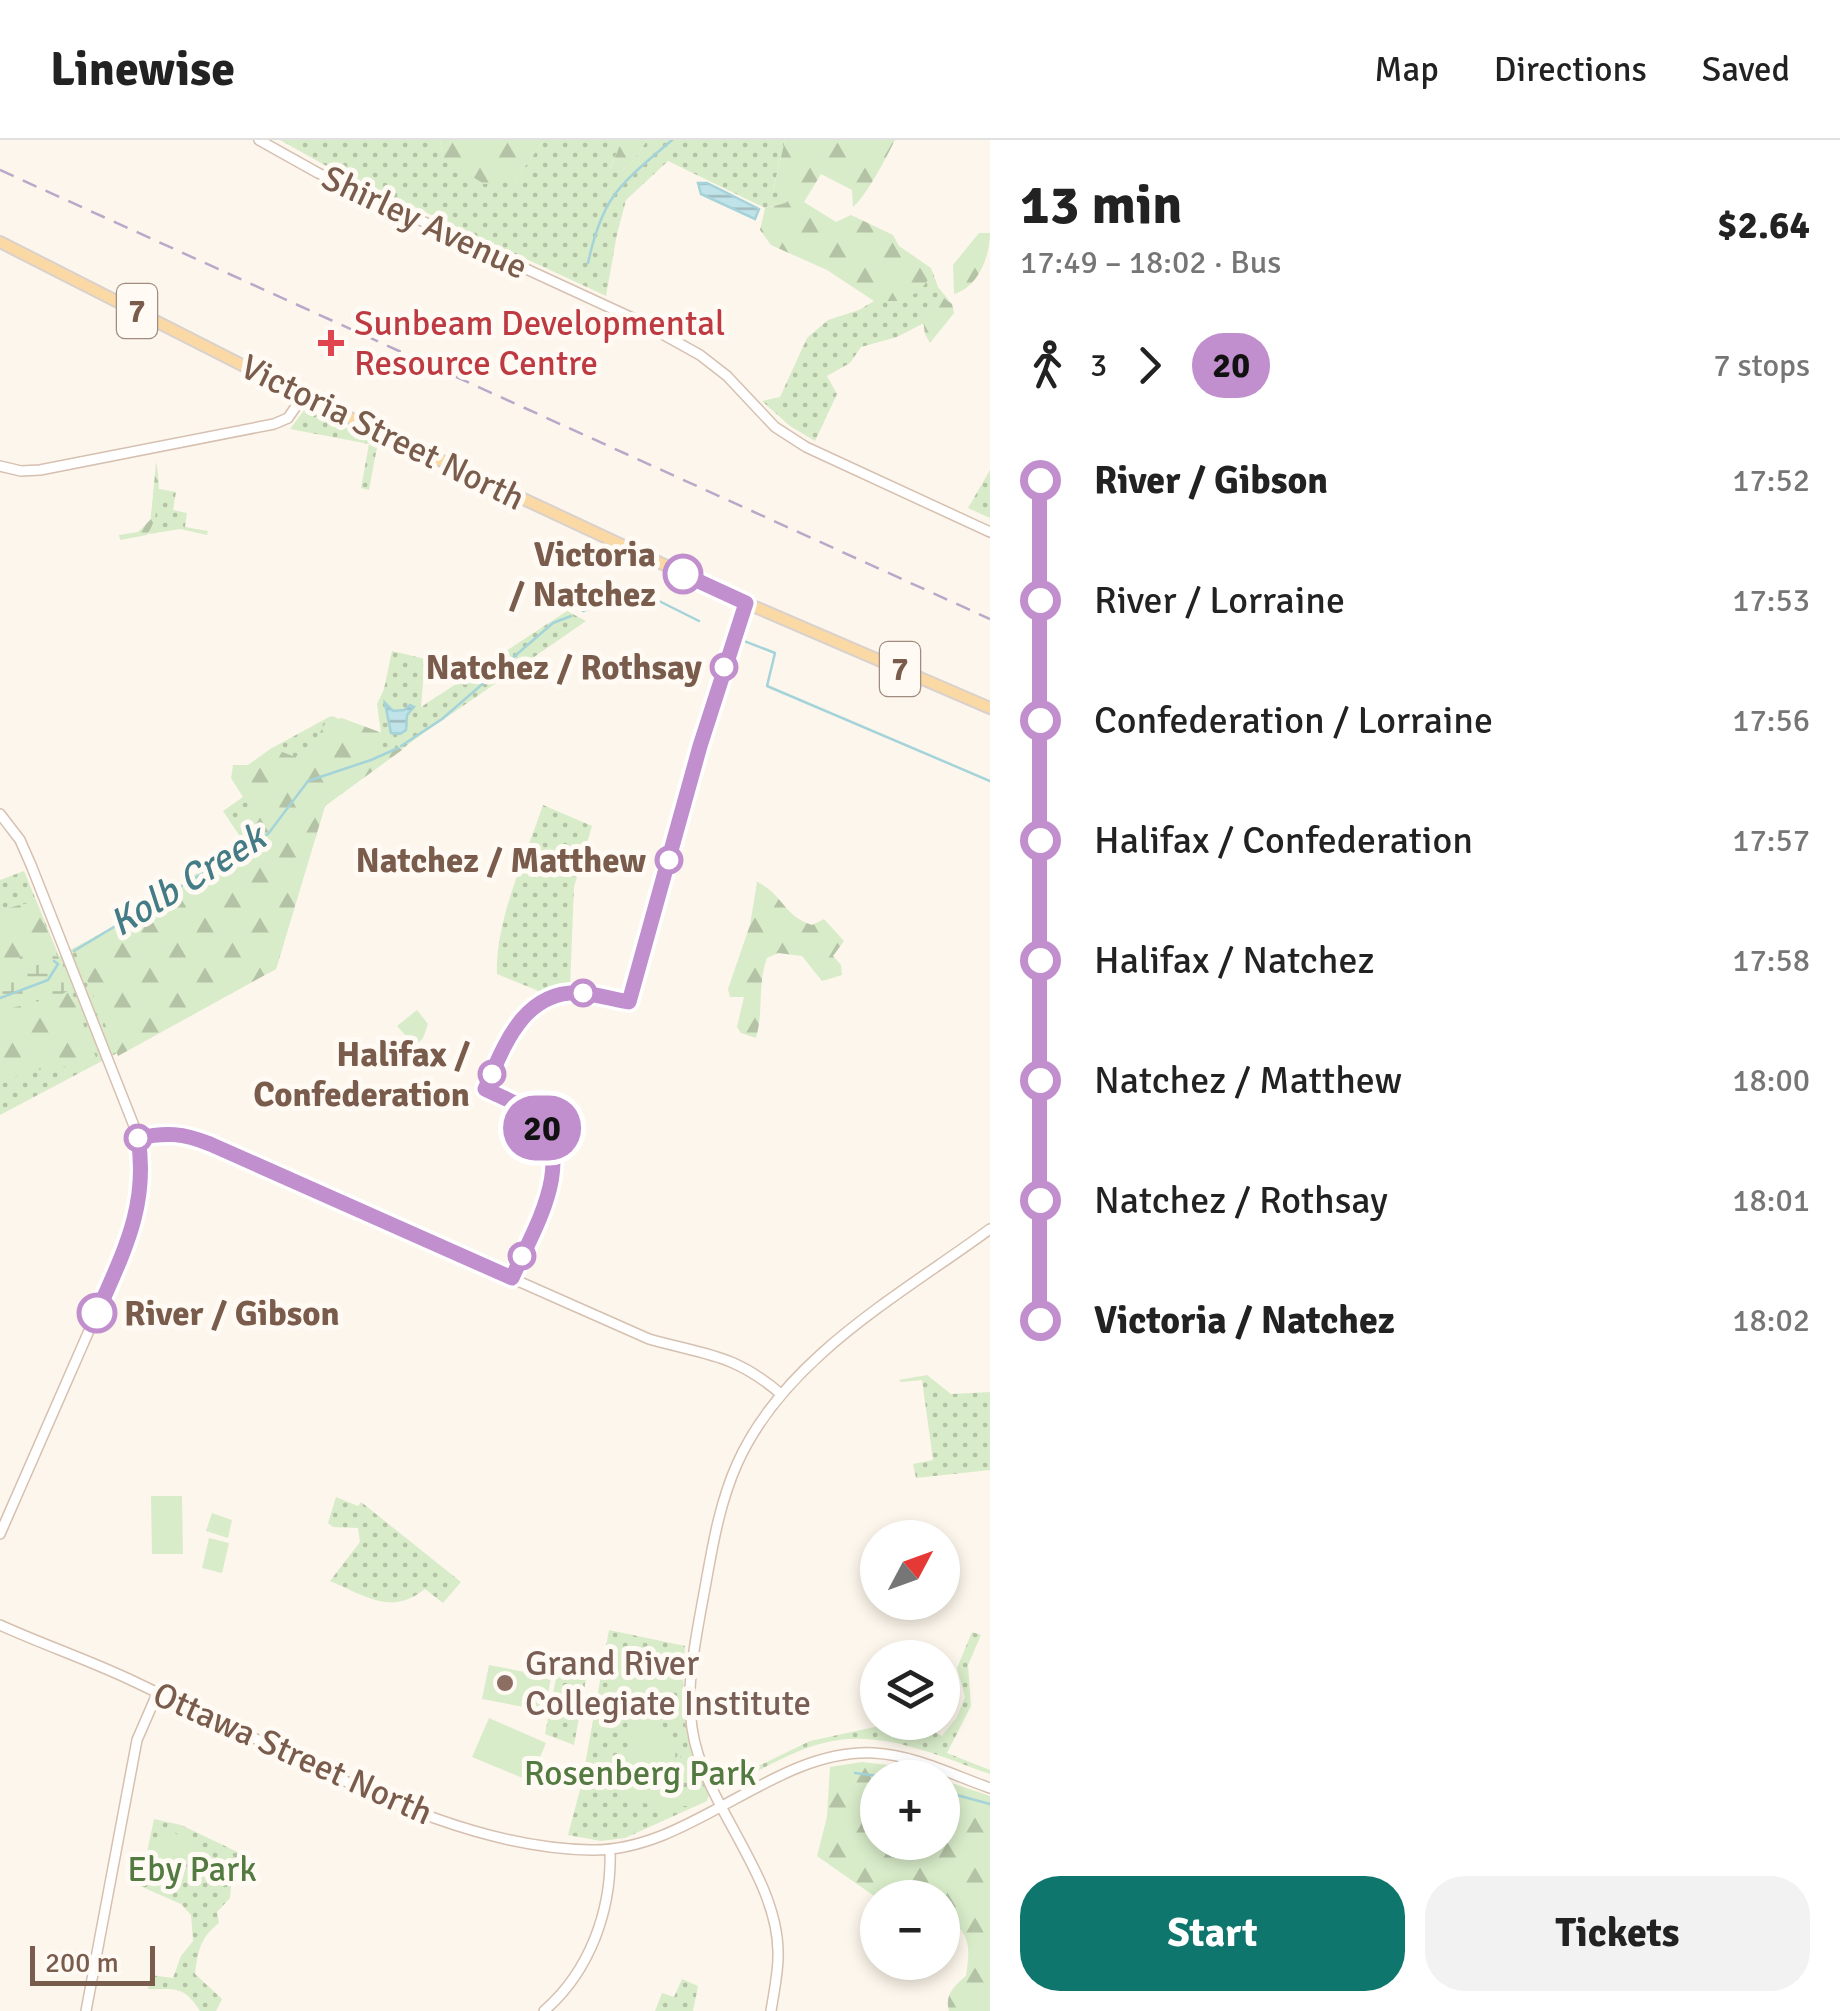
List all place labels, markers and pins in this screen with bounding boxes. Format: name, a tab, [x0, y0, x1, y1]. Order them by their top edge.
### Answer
place label: Sunbeam Developmental Resource Centre	[354, 302, 725, 385]
marker: Sunbeam Developmental Resource Centre	[318, 330, 344, 356]
place label: Victoria / Natchez	[509, 533, 656, 616]
marker: Victoria / Natchez	[664, 555, 702, 593]
place label: Natchez / Rothsay	[425, 646, 703, 689]
marker: Natchez / Rothsay	[711, 654, 737, 680]
place label: Natchez / Matthew	[356, 839, 647, 882]
marker: Natchez / Matthew	[656, 847, 682, 873]
unlabelled marker	[570, 980, 596, 1006]
place label: Halifax / Confederation	[253, 1033, 470, 1116]
marker: Halifax / Confederation	[479, 1061, 505, 1087]
unlabelled marker	[125, 1125, 151, 1151]
unlabelled marker	[509, 1243, 535, 1269]
place label: River / Gibson	[124, 1292, 340, 1335]
marker: River / Gibson	[78, 1294, 116, 1332]
place label: Grand River Collegiate Institute	[525, 1642, 811, 1725]
marker: Grand River Collegiate Institute	[494, 1672, 516, 1694]

